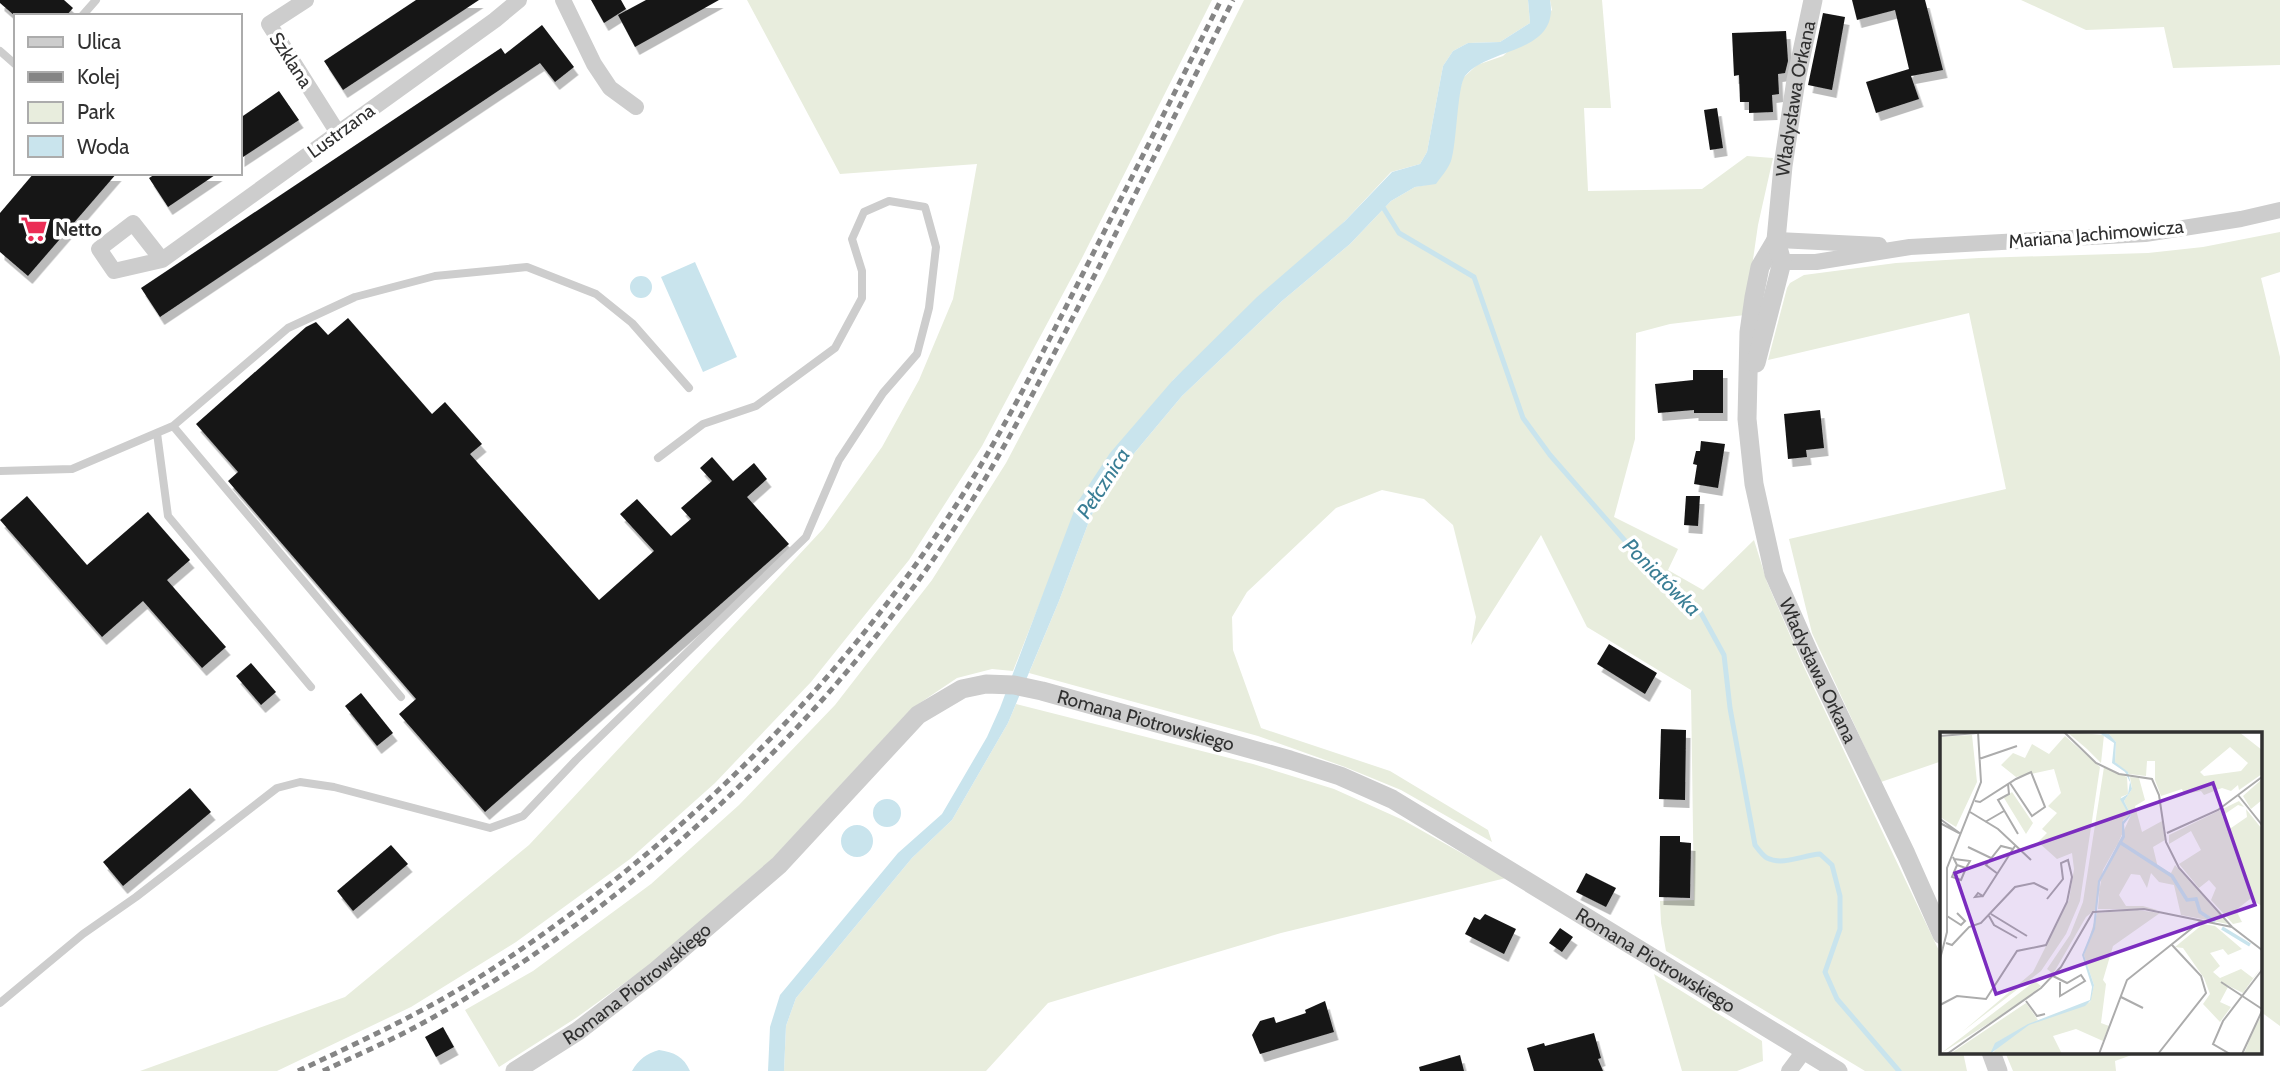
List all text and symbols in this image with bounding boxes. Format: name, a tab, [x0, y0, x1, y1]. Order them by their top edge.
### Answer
legend	[14, 14, 242, 175]
street label: Władysława Orkana	[1771, 18, 1820, 177]
street label: Szklana	[265, 28, 317, 92]
text: Ulica	[77, 29, 121, 54]
text: Kolej	[77, 64, 120, 90]
text: Park	[77, 99, 115, 124]
street label: Lustrzana	[303, 99, 379, 163]
text: Woda	[77, 134, 129, 159]
supermarket icon: Netto	[19, 214, 49, 244]
street label: Mariana Jachimowicza	[2007, 215, 2185, 253]
place label: Netto	[55, 218, 102, 241]
water label: Pełcznica	[1071, 443, 1135, 523]
water label: Poniatówka	[1618, 533, 1706, 621]
street label: Władysława Orkana	[1775, 594, 1862, 747]
street label: Romana Piotrowskiego	[1055, 684, 1237, 755]
inset map	[1940, 732, 2262, 1054]
street label: Romana Piotrowskiego	[1572, 902, 1740, 1017]
street label: Romana Piotrowskiego	[558, 918, 715, 1049]

